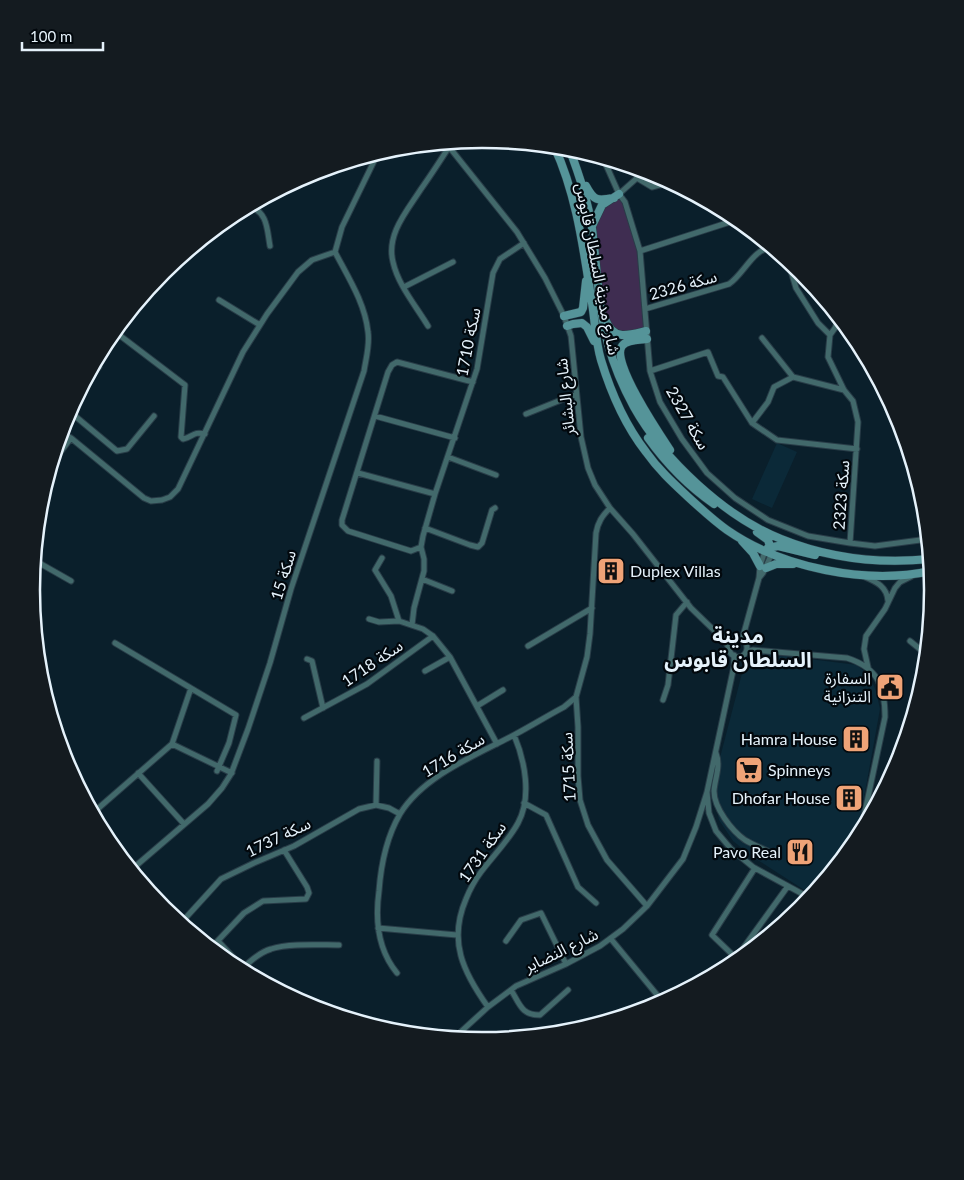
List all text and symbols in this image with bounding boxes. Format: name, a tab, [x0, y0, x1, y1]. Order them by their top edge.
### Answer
scale bar	[22, 20, 104, 52]
text: 100 m	[30, 27, 72, 45]
street label: شارع مدينة السلطان قابوس	[569, 181, 624, 357]
street label: سكة 2326	[647, 266, 719, 303]
street label: سكة 1710	[452, 306, 483, 378]
street label: شارع البشائر	[551, 357, 582, 438]
street label: سكة 2327	[663, 383, 714, 453]
street label: سكة 2323	[829, 460, 852, 530]
street label: سكة 15	[266, 548, 299, 602]
building icon: Duplex Villas	[596, 556, 626, 586]
place label: Duplex Villas	[630, 561, 721, 580]
district label: مدينة السلطان قابوس	[664, 622, 812, 672]
street label: سكة 1718	[338, 635, 406, 690]
place label: السفارة التنزانية	[824, 668, 871, 706]
public building icon: السفارة التنزانية	[875, 672, 905, 702]
building icon: Hamra House	[841, 724, 871, 754]
street label: سكة 1716	[418, 728, 487, 781]
place label: Hamra House	[741, 729, 837, 748]
street label: سكة 1715	[556, 732, 579, 802]
supermarket icon: Spinneys	[734, 755, 764, 785]
place label: Spinneys	[768, 760, 831, 779]
building icon: Dhofar House	[834, 783, 864, 813]
place label: Dhofar House	[732, 788, 830, 807]
street label: سكة 1737	[242, 813, 313, 860]
street label: سكة 1731	[454, 818, 509, 886]
restaurant icon: Pavo Real	[785, 837, 815, 867]
place label: Pavo Real	[713, 842, 781, 861]
street label: شارع النضاير	[520, 924, 603, 980]

